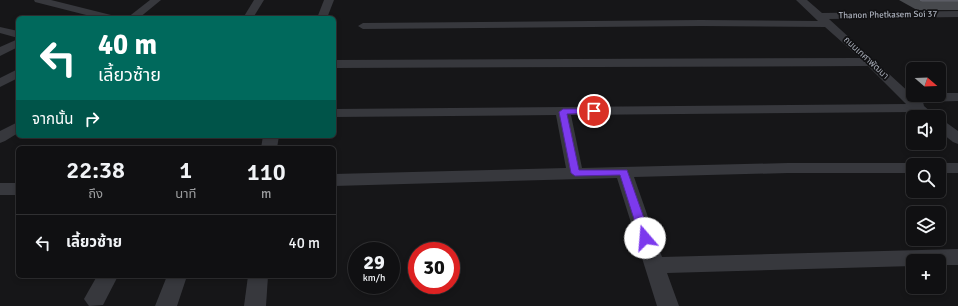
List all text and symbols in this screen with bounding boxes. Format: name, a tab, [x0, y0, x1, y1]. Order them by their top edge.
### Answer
street label: Thanon Phetkasem Soi 37	[839, 9, 937, 21]
text: 40 m	[98, 28, 157, 62]
icon: left	[32, 32, 84, 84]
street label: ถนนเทศาพัฒนา	[841, 34, 891, 82]
north arrow	[906, 62, 946, 102]
map controls	[906, 62, 946, 294]
text: เลี้ยวซ้าย	[98, 64, 161, 86]
pin	[577, 94, 611, 128]
icon: arrive	[583, 100, 605, 122]
icon: right	[81, 108, 103, 130]
text: จากนั้น	[32, 110, 73, 128]
button: sound	[906, 110, 946, 150]
text: 22:38	[66, 155, 125, 185]
text: 1	[179, 155, 192, 185]
text: 110	[247, 157, 286, 187]
button: search	[906, 158, 946, 198]
text: ถึง	[88, 186, 103, 202]
text: นาที	[175, 186, 196, 202]
text: m	[261, 186, 271, 202]
button: layers	[906, 206, 946, 246]
position arrow	[624, 217, 666, 259]
icon: left	[32, 232, 54, 254]
text: เลี้ยวซ้าย	[66, 233, 122, 251]
text: 40 m	[289, 234, 320, 252]
speed limit sign: 30	[408, 242, 460, 294]
text: 29	[363, 250, 385, 275]
button: +	[906, 254, 946, 294]
text: km/h	[363, 272, 385, 284]

